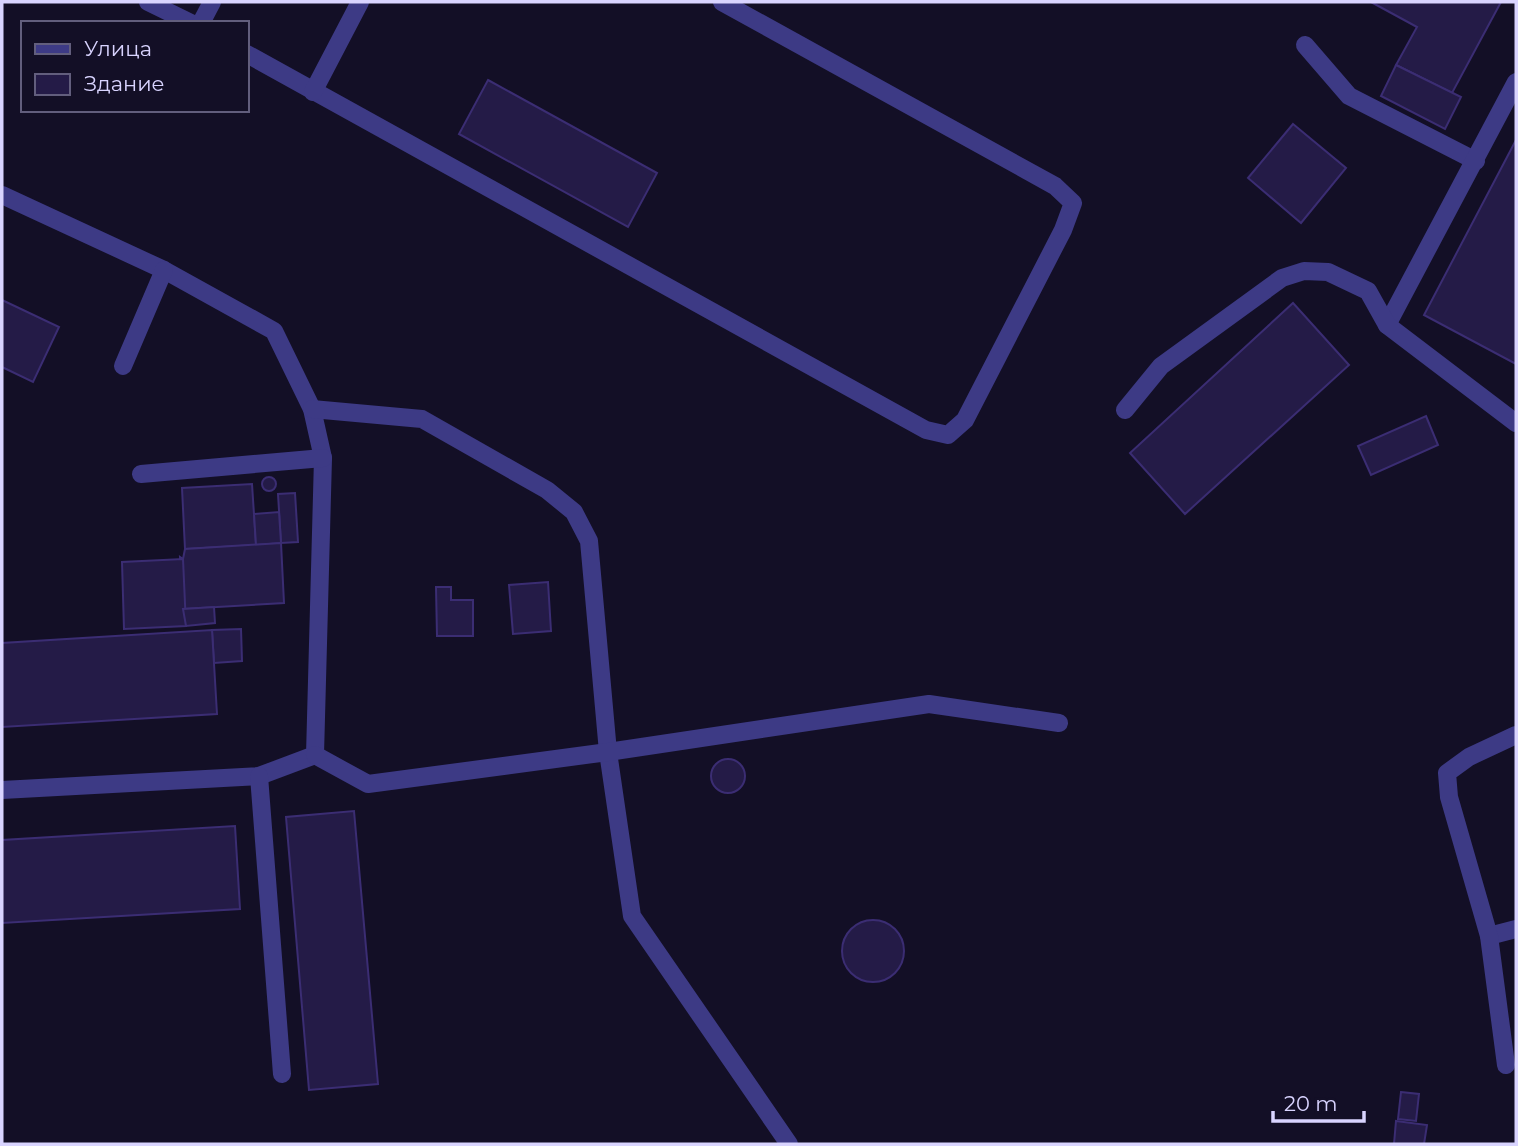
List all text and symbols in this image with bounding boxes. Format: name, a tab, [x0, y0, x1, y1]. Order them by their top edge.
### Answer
legend	[21, 21, 248, 112]
text: Улица	[84, 36, 152, 61]
text: Здание	[84, 71, 165, 96]
scale bar	[1273, 1080, 1364, 1124]
text: 20 m	[1284, 1091, 1338, 1116]

